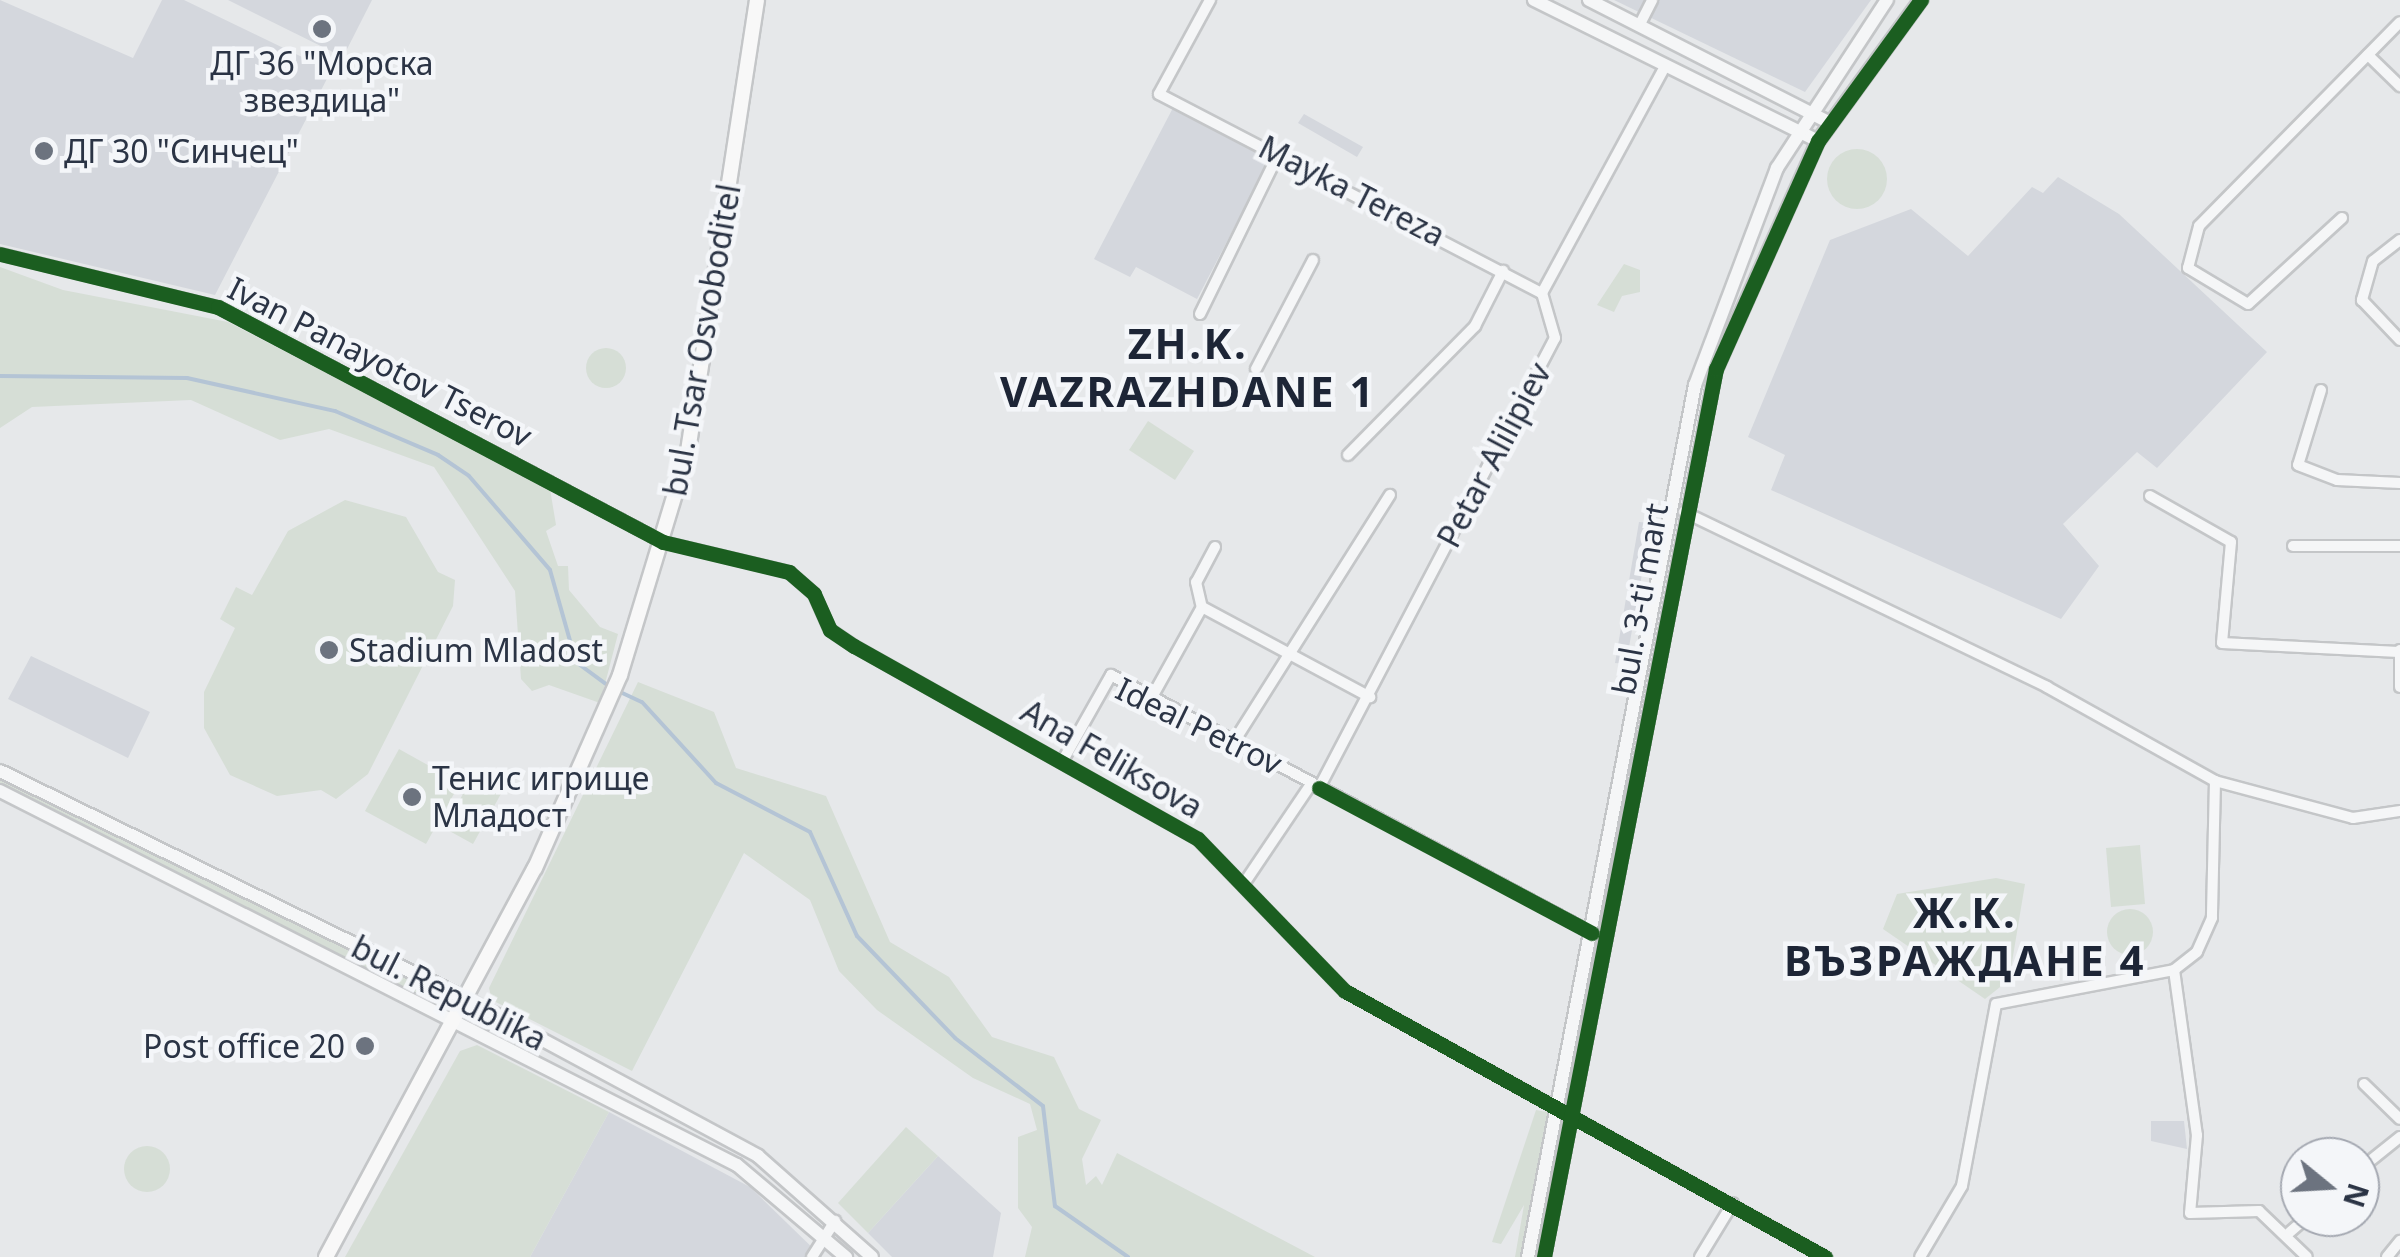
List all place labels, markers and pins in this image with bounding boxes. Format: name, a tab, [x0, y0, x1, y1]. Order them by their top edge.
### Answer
marker: ДГ 36 "Морска звездица"	[311, 18, 333, 40]
place label: ДГ 36 "Морска звездица"	[210, 45, 434, 120]
place label: ДГ 30 "Синчец"	[64, 132, 299, 170]
marker: ДГ 30 "Синчец"	[33, 140, 55, 162]
place label: Stadium Mladost	[349, 631, 603, 669]
marker: Stadium Mladost	[318, 639, 340, 661]
place label: Тенис игрище Младост	[432, 760, 649, 835]
marker: Тенис игрище Младост	[401, 786, 423, 808]
place label: Post office 20	[143, 1027, 345, 1065]
marker: Post office 20	[354, 1035, 376, 1057]

